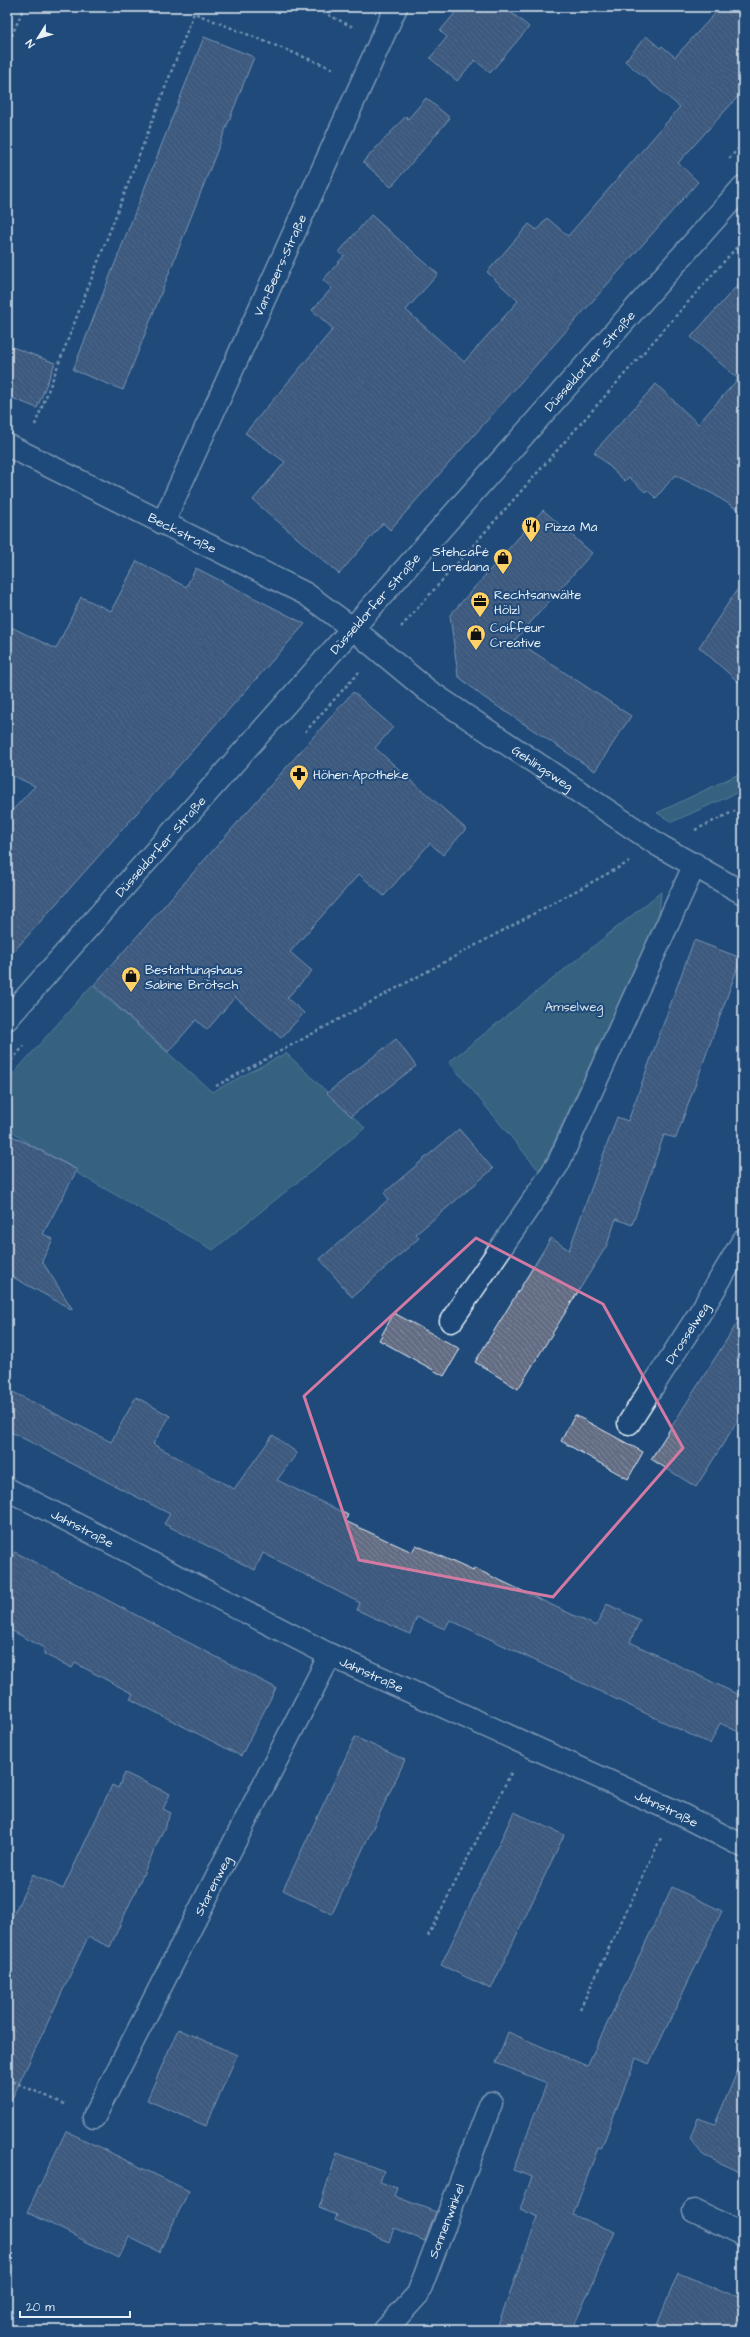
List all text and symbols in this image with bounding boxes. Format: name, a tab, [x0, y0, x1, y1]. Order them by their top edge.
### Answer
north arrow	[18, 18, 58, 58]
text: N	[22, 36, 38, 51]
street label: Van-Beers-Straße	[250, 212, 311, 319]
street label: Düsseldorfer Straße	[541, 307, 640, 416]
street label: Beckstraße	[145, 509, 219, 558]
restaurant icon: Pizza Ma	[520, 515, 542, 543]
place label: Pizza Ma	[545, 518, 598, 536]
place label: Stehcafé Loredana	[432, 543, 489, 576]
shop icon: Stehcafé Loredana	[492, 547, 514, 575]
street label: Düsseldorfer Straße	[326, 550, 425, 658]
place label: Rechtsanwälte Hölzl	[494, 586, 581, 619]
office icon: Rechtsanwälte Hölzl	[469, 590, 491, 618]
place label: Coiffeur Creative	[490, 619, 545, 652]
shop icon: Coiffeur Creative	[465, 623, 487, 651]
street label: Gehlingsweg	[508, 741, 577, 796]
pharmacy icon: Höhen-Apotheke	[288, 763, 310, 791]
place label: Höhen-Apotheke	[313, 766, 409, 784]
street label: Düsseldorfer Straße	[111, 792, 210, 901]
place label: Bestattungshaus Sabine Brötsch	[145, 961, 243, 994]
shop icon: Bestattungshaus Sabine Brötsch	[120, 965, 142, 993]
park label: Amselweg	[545, 998, 603, 1017]
street label: Drosselweg	[661, 1299, 715, 1368]
street label: Jahnstraße	[48, 1505, 117, 1552]
street label: Jahnstraße	[336, 1653, 406, 1697]
street label: Jahnstraße	[632, 1786, 701, 1832]
street label: Starenweg	[190, 1853, 237, 1919]
street label: Sonnenwinkel	[424, 2182, 469, 2261]
scale bar	[20, 2293, 130, 2319]
text: 20 m	[26, 2299, 55, 2316]

